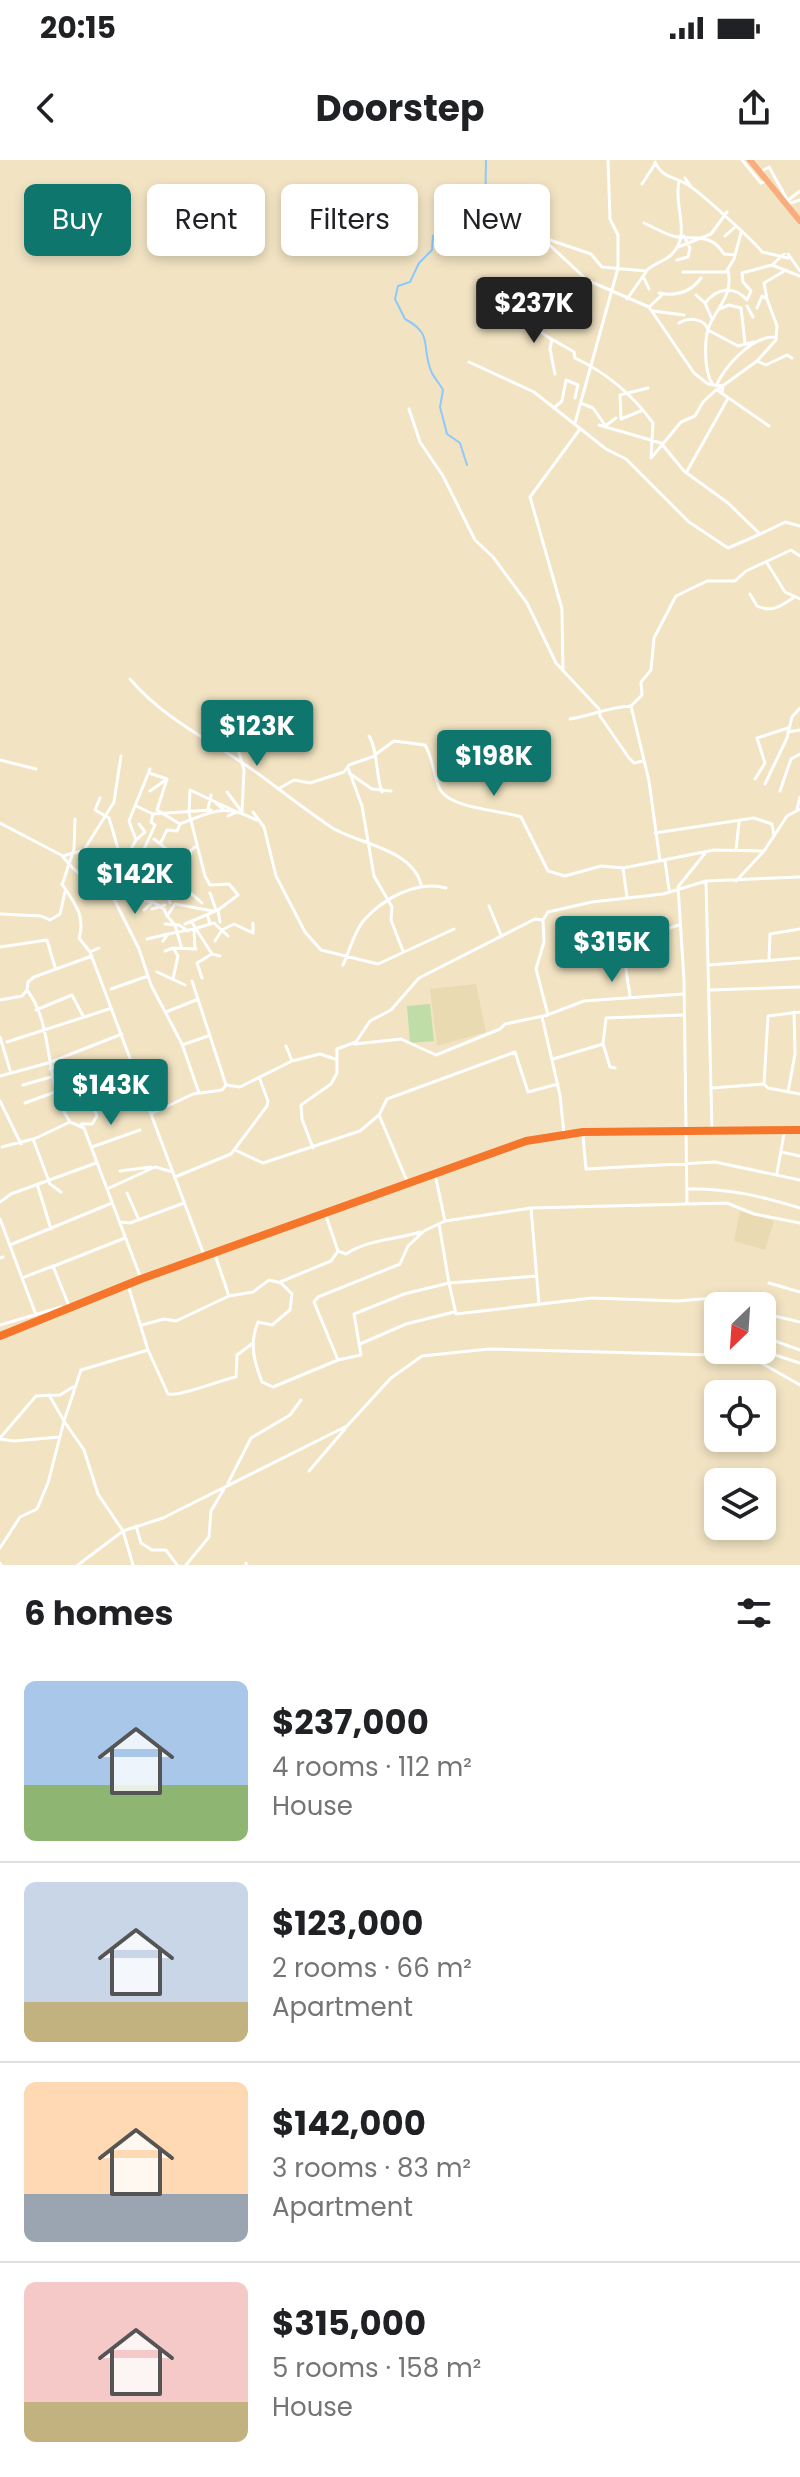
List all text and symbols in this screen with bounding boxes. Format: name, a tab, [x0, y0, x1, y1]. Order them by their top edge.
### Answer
text: 20:15	[40, 6, 116, 49]
text: Doorstep	[316, 83, 484, 134]
icon: back	[24, 86, 68, 130]
icon: share	[732, 86, 776, 130]
chip: Buy	[24, 184, 131, 256]
chip: Rent	[147, 184, 265, 256]
chip: Filters	[281, 184, 418, 256]
chip: New	[434, 184, 550, 256]
pin: $237K	[478, 277, 590, 345]
text: $237K	[494, 285, 574, 321]
pin: $123K	[201, 700, 313, 768]
text: $123K	[219, 708, 295, 744]
pin: $198K	[438, 730, 550, 798]
text: $198K	[455, 738, 533, 774]
pin: $142K	[79, 848, 191, 916]
text: $142K	[96, 856, 174, 892]
pin: $315K	[556, 916, 668, 984]
text: $315K	[573, 924, 651, 960]
pin: $143K	[55, 1059, 167, 1127]
text: $143K	[72, 1067, 150, 1103]
north arrow	[704, 1292, 776, 1364]
map controls	[704, 1292, 776, 1540]
button: locate	[704, 1380, 776, 1452]
button: layers	[704, 1468, 776, 1540]
text: 6 homes	[24, 1589, 173, 1637]
icon: filters	[732, 1591, 776, 1635]
text: $237,000	[272, 1698, 429, 1746]
icon: home	[88, 1713, 184, 1809]
text: 4 rooms · 112 m²	[272, 1749, 472, 1785]
text: House	[272, 1788, 353, 1824]
text: $123,000	[272, 1899, 423, 1947]
icon: home	[88, 1914, 184, 2010]
text: 2 rooms · 66 m²	[272, 1950, 472, 1986]
text: Apartment	[272, 1989, 413, 2025]
text: $142,000	[272, 2099, 426, 2147]
icon: home	[88, 2114, 184, 2210]
text: 3 rooms · 83 m²	[272, 2150, 471, 2186]
text: Apartment	[272, 2189, 413, 2225]
text: $315,000	[272, 2299, 426, 2347]
icon: home	[88, 2314, 184, 2410]
text: 5 rooms · 158 m²	[272, 2350, 481, 2386]
text: House	[272, 2389, 353, 2425]

